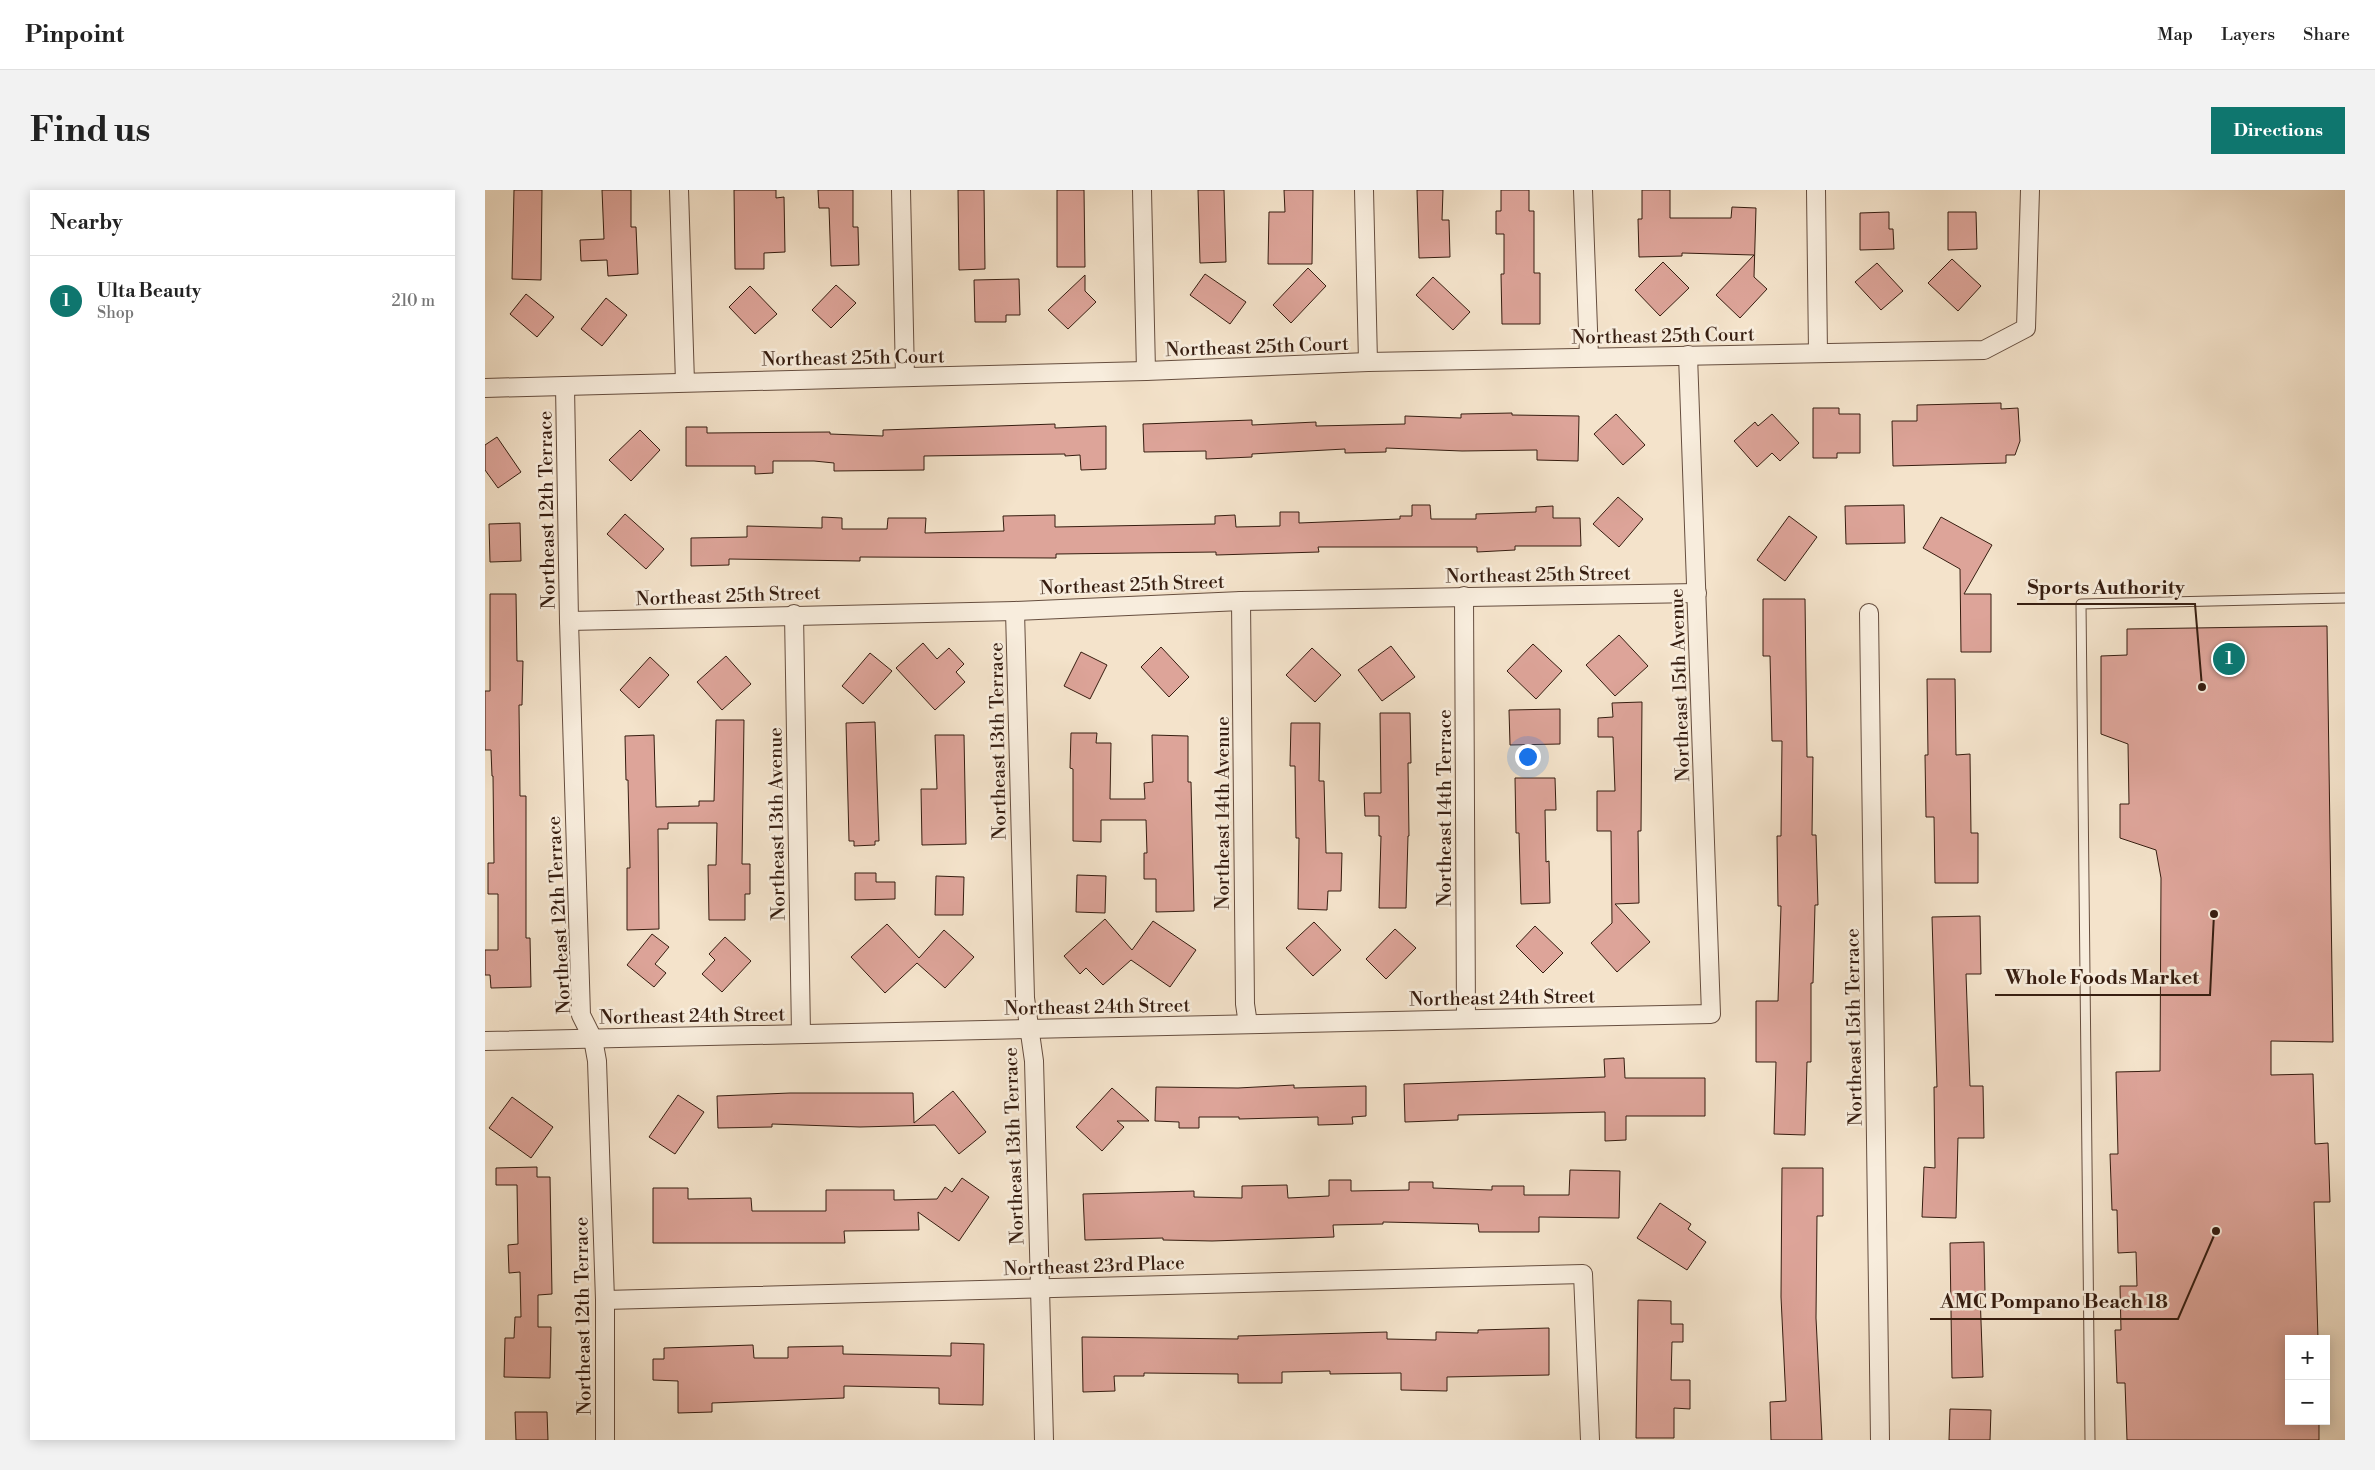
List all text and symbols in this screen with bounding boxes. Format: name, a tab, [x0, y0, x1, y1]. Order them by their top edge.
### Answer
text: Pinpoint	[25, 20, 124, 50]
text: Map	[2158, 23, 2193, 46]
text: Layers	[2221, 23, 2275, 46]
text: Share	[2303, 23, 2350, 46]
button: Directions	[2211, 107, 2345, 154]
text: Find us	[30, 109, 150, 152]
text: Nearby	[50, 210, 123, 236]
text: Ulta Beauty	[97, 279, 201, 303]
text: 1	[62, 291, 70, 311]
text: 210 m	[391, 291, 435, 311]
text: Shop	[97, 303, 134, 323]
street label: Northeast 25th Court	[1571, 322, 1755, 350]
street label: Northeast 25th Court	[1165, 332, 1349, 362]
street label: Northeast 25th Court	[761, 344, 945, 372]
street label: Northeast 12th Terrace	[533, 411, 561, 609]
street label: Northeast 25th Street	[1445, 561, 1631, 589]
callout: Sports Authority	[2017, 569, 2195, 604]
street label: Northeast 25th Street	[1039, 570, 1225, 600]
text: Sports Authority	[2027, 576, 2186, 601]
street label: Northeast 25th Street	[635, 581, 821, 611]
street label: Northeast 15th Avenue	[1665, 588, 1695, 782]
pin: 1	[2213, 640, 2245, 678]
street label: Northeast 13th Terrace	[984, 642, 1012, 840]
street label: Northeast 14th Terrace	[1433, 709, 1457, 907]
street label: Northeast 14th Avenue	[1211, 716, 1235, 910]
street label: Northeast 13th Avenue	[763, 727, 791, 921]
your location	[1515, 744, 1541, 770]
street label: Northeast 12th Terrace	[542, 815, 576, 1015]
street label: Northeast 15th Terrace	[1840, 928, 1868, 1126]
callout: Whole Foods Market	[1995, 960, 2210, 995]
text: Whole Foods Market	[2004, 966, 2200, 991]
street label: Northeast 24th Street	[1409, 984, 1595, 1012]
street label: Northeast 24th Street	[1004, 993, 1190, 1021]
street label: Northeast 24th Street	[599, 1002, 785, 1030]
street label: Northeast 13th Terrace	[999, 1047, 1029, 1245]
street label: Northeast 12th Terrace	[569, 1217, 597, 1415]
street label: Northeast 23rd Place	[1003, 1251, 1185, 1281]
callout: AMC Pompano Beach 18	[1930, 1284, 2178, 1319]
text: AMC Pompano Beach 18	[1939, 1290, 2168, 1315]
map controls	[2285, 1335, 2330, 1425]
button: +	[2285, 1335, 2330, 1380]
button: −	[2285, 1380, 2330, 1425]

